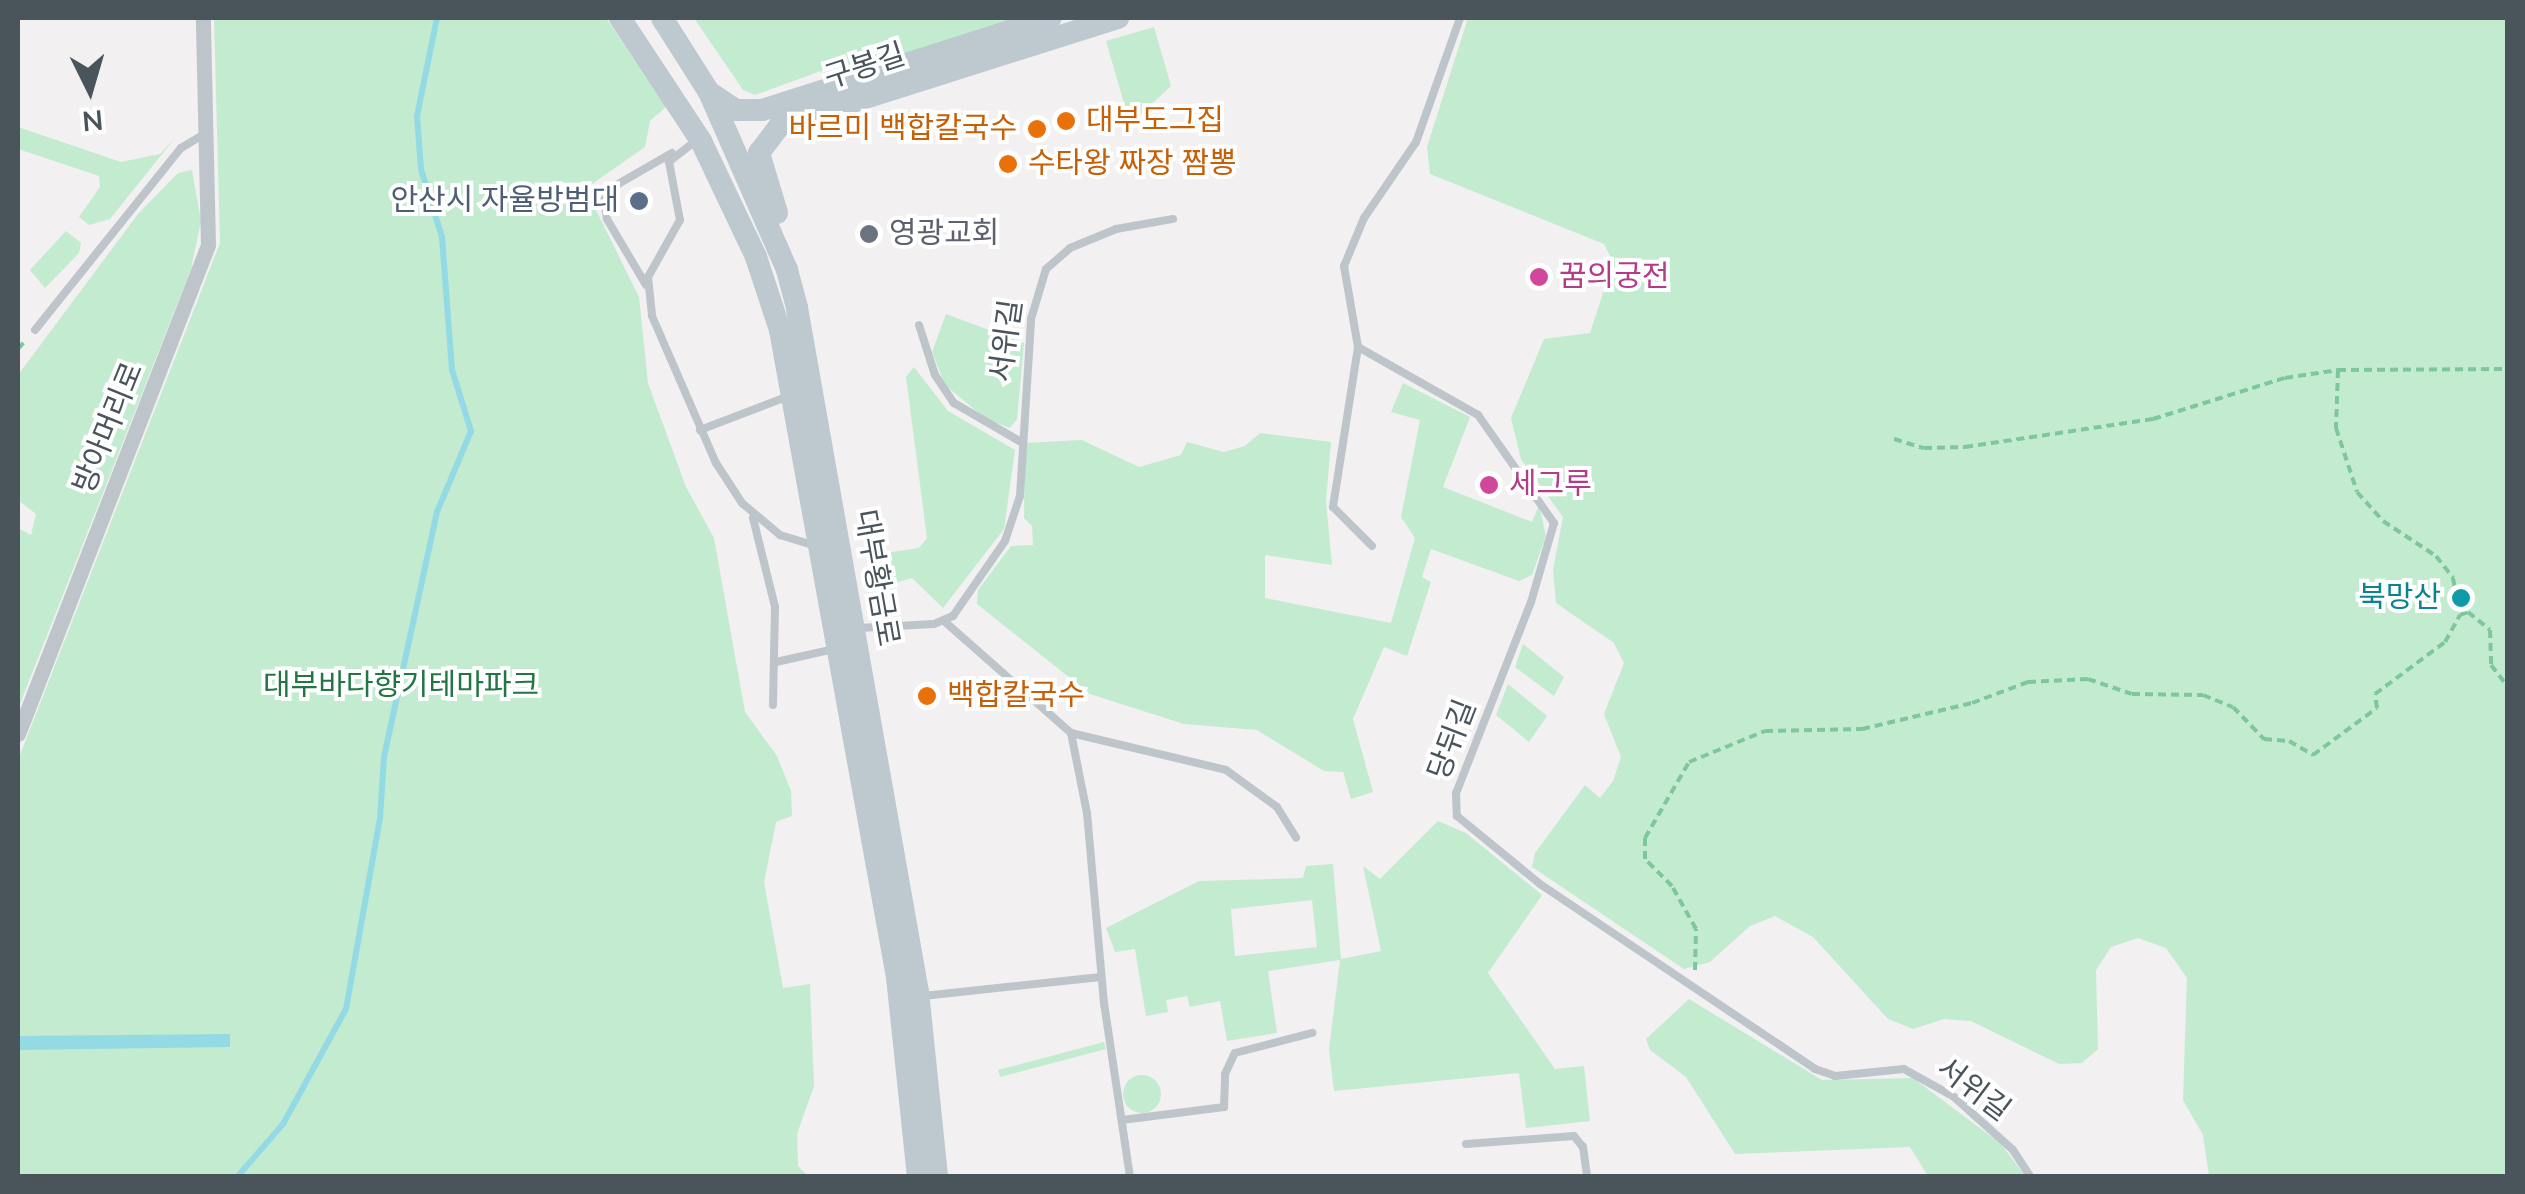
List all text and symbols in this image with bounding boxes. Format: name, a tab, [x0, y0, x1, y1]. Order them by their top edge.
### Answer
street label: 구봉길	[820, 37, 910, 97]
north arrow	[40, 40, 140, 140]
text: N	[81, 100, 105, 140]
place label: 대부도그집	[1086, 103, 1224, 139]
marker: 대부도그집	[1055, 110, 1077, 132]
place label: 바르미 백합칼국수	[788, 111, 1017, 147]
marker: 바르미 백합칼국수	[1026, 118, 1048, 140]
place label: 수타왕 짜장 짬뽕	[1028, 146, 1237, 182]
marker: 수타왕 짜장 짬뽕	[997, 153, 1019, 175]
place label: 안산시 자율방범대	[390, 183, 619, 219]
marker: 안산시 자율방범대	[628, 190, 650, 212]
place label: 영광교회	[889, 216, 999, 252]
marker: 영광교회	[858, 223, 880, 245]
place label: 꿈의궁전	[1559, 259, 1669, 295]
marker: 꿈의궁전	[1528, 266, 1550, 288]
street label: 서위길	[983, 297, 1031, 385]
street label: 방아머리로	[66, 357, 152, 499]
place label: 세그루	[1509, 467, 1592, 503]
marker: 세그루	[1478, 474, 1500, 496]
street label: 대부황금로	[846, 507, 906, 649]
place label: 북망산	[2358, 580, 2441, 616]
marker: 북망산	[2450, 587, 2472, 609]
park label: 대부바다향기테마파크	[263, 668, 539, 704]
place label: 백합칼국수	[947, 678, 1085, 714]
marker: 백합칼국수	[916, 685, 938, 707]
street label: 당뒤길	[1421, 695, 1485, 785]
street label: 서위길	[1929, 1051, 2017, 1129]

